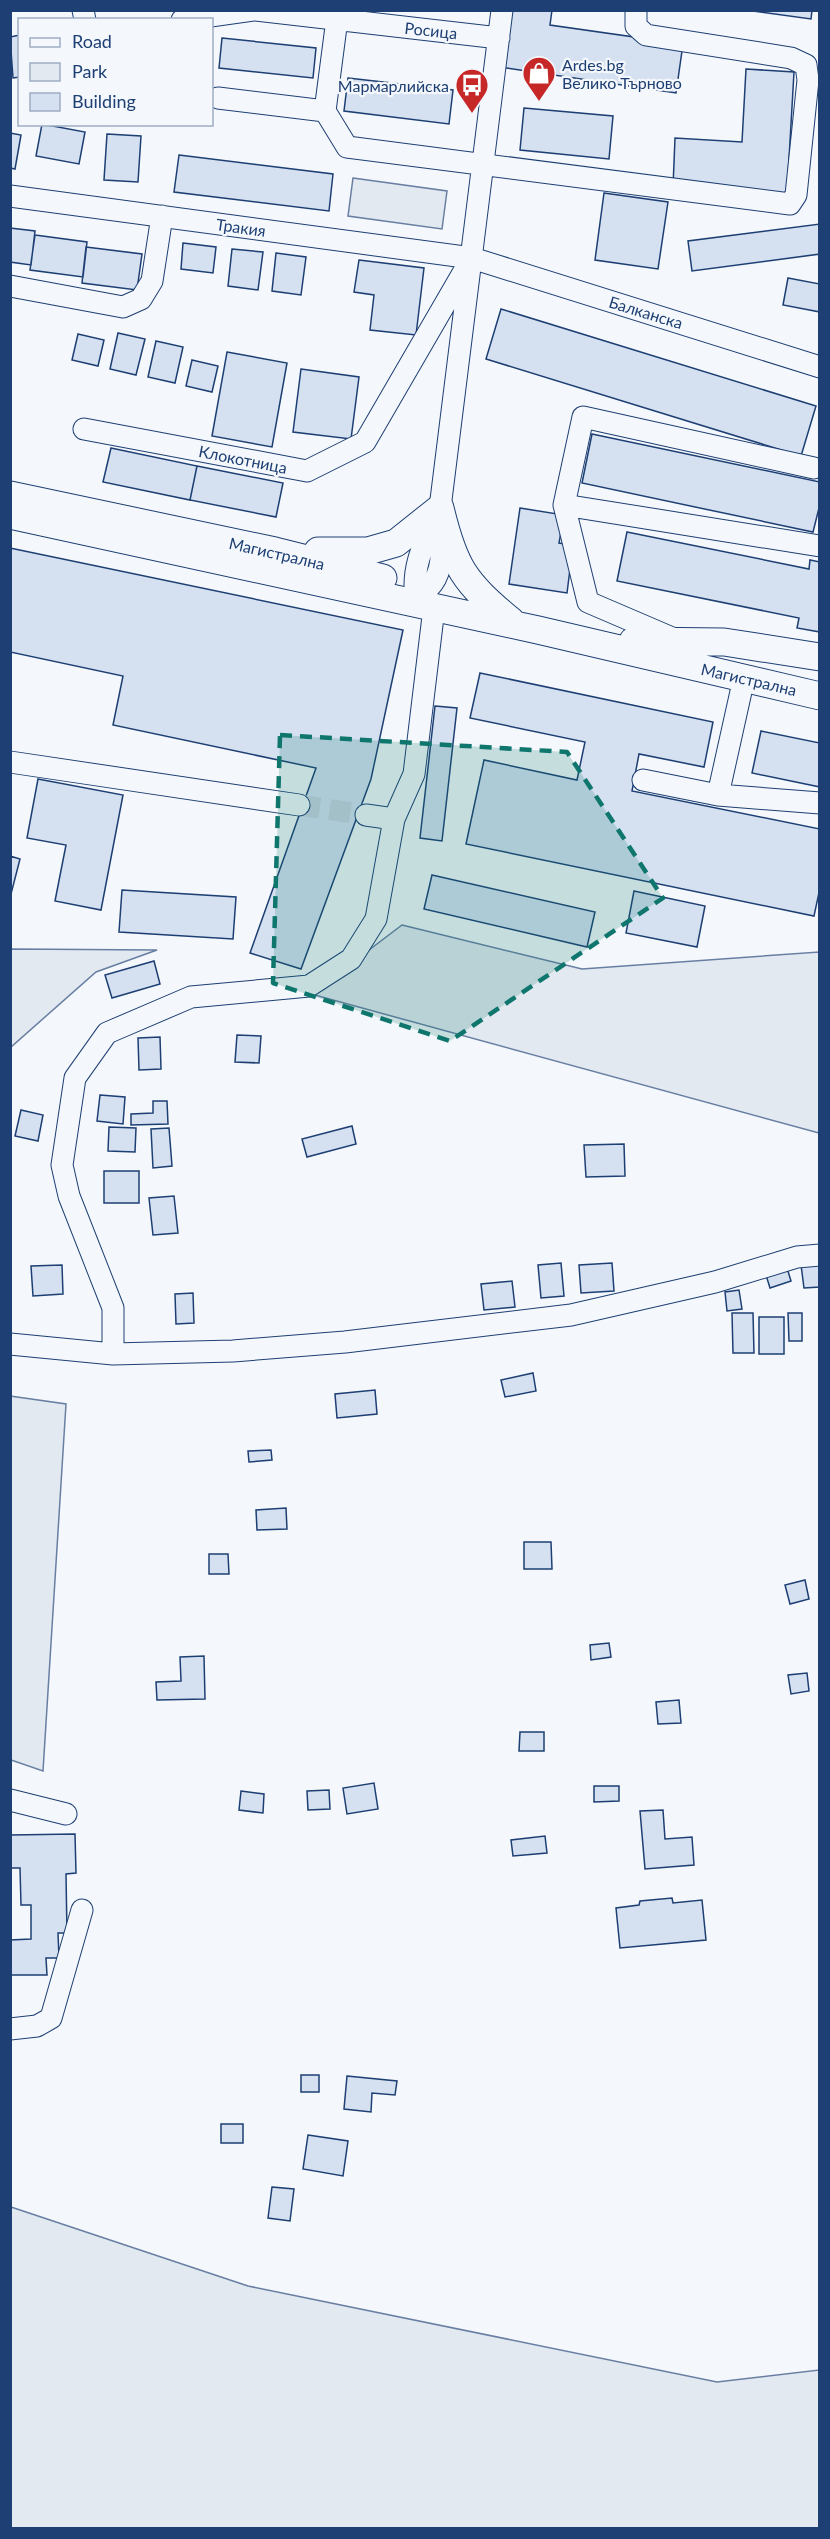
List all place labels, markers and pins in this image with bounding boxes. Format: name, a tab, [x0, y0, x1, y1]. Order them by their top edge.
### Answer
shop icon: Ardes.bg Велико Търново	[521, 55, 557, 102]
place label: Ardes.bg Велико Търново	[562, 55, 682, 92]
bus stop icon: Мармарлийска	[454, 67, 490, 114]
place label: Мармарлийска	[338, 76, 449, 95]

